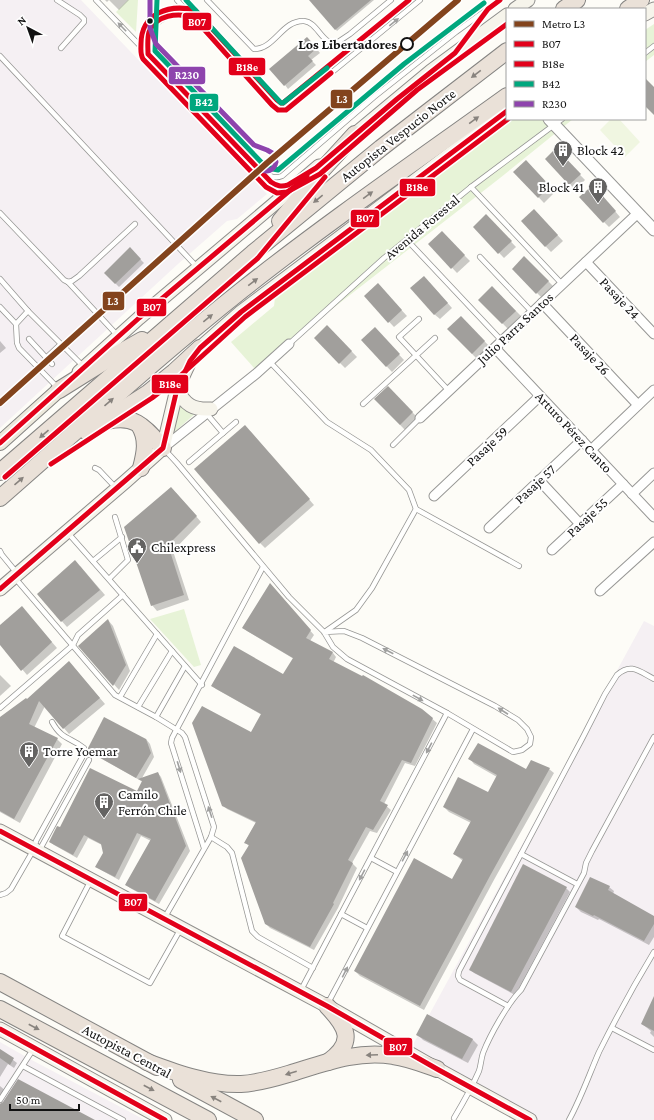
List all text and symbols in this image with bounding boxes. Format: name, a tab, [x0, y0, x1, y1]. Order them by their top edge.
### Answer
north arrow	[8, 8, 48, 48]
legend	[506, 8, 646, 120]
line badge: B07	[182, 12, 212, 31]
text: N	[15, 13, 29, 27]
unlabelled marker	[145, 16, 155, 26]
text: B07	[188, 16, 206, 28]
one-way arrow	[388, 17, 399, 26]
text: Metro L3	[542, 17, 585, 31]
one-way arrow	[117, 22, 127, 32]
place label: Los Libertadores	[298, 36, 397, 52]
marker: Los Libertadores	[400, 37, 414, 51]
text: B07	[542, 37, 561, 51]
line badge: B18e	[228, 57, 266, 76]
text: B18e	[542, 57, 564, 71]
text: B18e	[236, 61, 258, 73]
line badge: R230	[168, 66, 206, 85]
text: R230	[175, 69, 199, 81]
one-way arrow	[470, 70, 481, 78]
text: B42	[542, 77, 561, 91]
street label: Autopista Vespucio Norte	[337, 85, 459, 185]
line badge: L3	[330, 89, 353, 109]
line badge: B42	[189, 93, 219, 112]
text: L3	[336, 93, 348, 105]
text: B42	[195, 96, 213, 108]
text: R230	[542, 97, 567, 111]
one-way arrow	[468, 116, 479, 124]
building icon: Block 42	[552, 139, 574, 167]
place label: Block 42	[577, 142, 624, 158]
building icon: Block 41	[587, 176, 609, 204]
line badge: B18e	[399, 178, 436, 197]
place label: Block 41	[539, 179, 584, 195]
text: B18e	[406, 181, 428, 193]
one-way arrow	[363, 191, 373, 199]
street label: Avenida Forestal	[381, 191, 463, 263]
one-way arrow	[313, 195, 324, 204]
line badge: B07	[350, 209, 380, 228]
text: B07	[356, 212, 374, 224]
street label: Pasaje 24	[596, 274, 643, 323]
one-way arrow	[247, 277, 258, 286]
street label: Julio Parra Santos	[472, 289, 556, 369]
line badge: L3	[102, 291, 125, 311]
text: L3	[107, 295, 119, 307]
line badge: B07	[136, 298, 167, 317]
text: B07	[143, 301, 161, 313]
one-way arrow	[202, 313, 213, 322]
street label: Pasaje 26	[566, 330, 613, 379]
line badge: B18e	[151, 374, 189, 394]
text: B18e	[159, 378, 181, 390]
street label: Arturo Pérez Canto	[532, 388, 616, 476]
one-way arrow	[104, 398, 115, 407]
street label: Pasaje 59	[463, 423, 512, 470]
one-way arrow	[39, 429, 49, 438]
street label: Pasaje 57	[511, 461, 560, 508]
one-way arrow	[14, 477, 24, 486]
street label: Pasaje 55	[563, 494, 612, 541]
public building icon: Chilexpress	[126, 536, 148, 564]
place label: Chilexpress	[151, 539, 216, 555]
one-way arrow	[382, 648, 394, 654]
one-way arrow	[412, 695, 424, 701]
one-way arrow	[498, 707, 508, 715]
building icon: Torre Yoemar	[18, 740, 40, 768]
one-way arrow	[425, 742, 432, 754]
place label: Torre Yoemar	[43, 743, 118, 759]
one-way arrow	[176, 761, 182, 773]
place label: Camilo Ferrón Chile	[118, 786, 187, 818]
building icon: Camilo Ferrón Chile	[93, 791, 115, 819]
one-way arrow	[206, 806, 212, 818]
one-way arrow	[402, 851, 408, 862]
one-way arrow	[358, 870, 365, 881]
line badge: B07	[118, 893, 148, 912]
text: B07	[124, 896, 142, 908]
one-way arrow	[342, 966, 348, 977]
street label: Autopista Central	[80, 1021, 174, 1081]
one-way arrow	[29, 1024, 40, 1030]
line badge: B07	[383, 1037, 413, 1056]
text: B07	[389, 1041, 407, 1053]
one-way arrow	[366, 1051, 378, 1058]
one-way arrow	[285, 1070, 297, 1076]
one-way arrow	[143, 1085, 155, 1092]
scale bar	[10, 1086, 79, 1112]
text: 50 m	[16, 1093, 41, 1107]
one-way arrow	[210, 1096, 222, 1102]

